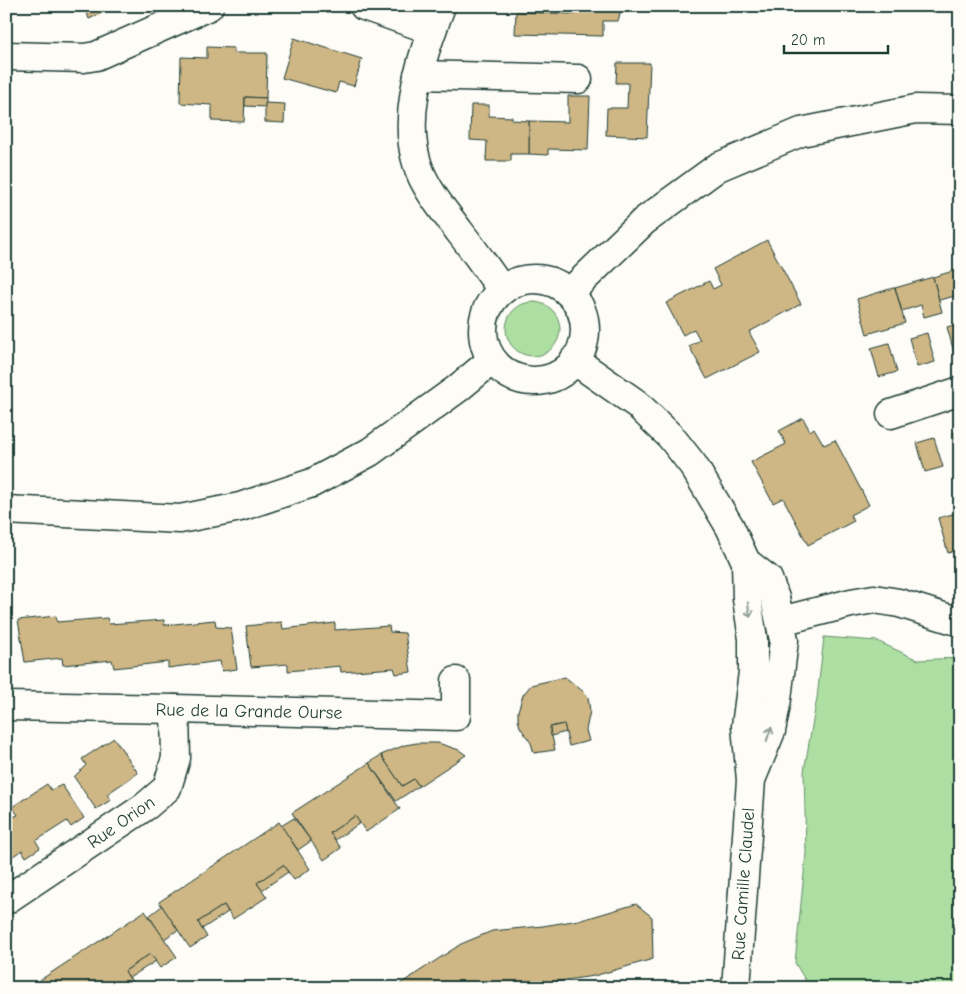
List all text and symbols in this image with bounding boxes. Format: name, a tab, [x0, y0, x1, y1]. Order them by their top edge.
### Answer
scale bar	[784, 22, 887, 54]
text: 20 m	[791, 31, 825, 49]
one-way arrow	[744, 602, 754, 618]
street label: Rue de la Grande Ourse	[155, 699, 342, 724]
one-way arrow	[764, 727, 774, 743]
street label: Rue Orion	[84, 792, 159, 853]
street label: Rue Camille Claudel	[728, 807, 759, 961]

